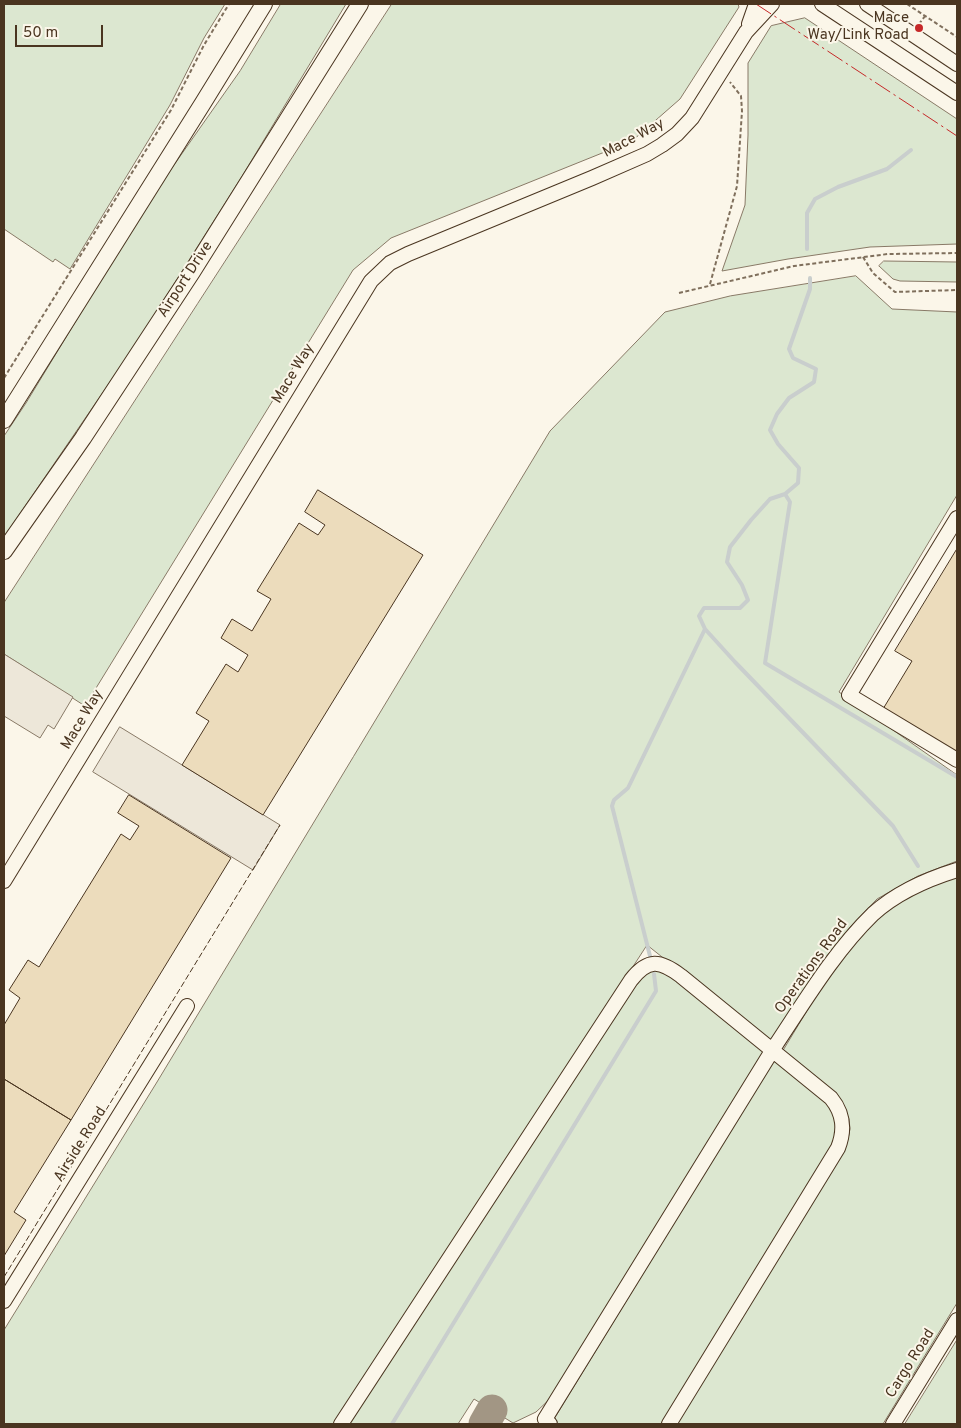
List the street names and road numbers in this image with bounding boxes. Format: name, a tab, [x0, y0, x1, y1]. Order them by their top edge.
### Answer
street label: Mace Way	[600, 115, 668, 163]
street label: Airport Drive	[155, 238, 217, 322]
street label: Mace Way	[269, 341, 319, 407]
street label: Mace Way	[58, 687, 108, 753]
street label: Operations Road	[772, 916, 852, 1018]
street label: Airside Road	[51, 1104, 111, 1186]
street label: Cargo Road	[883, 1326, 939, 1402]

